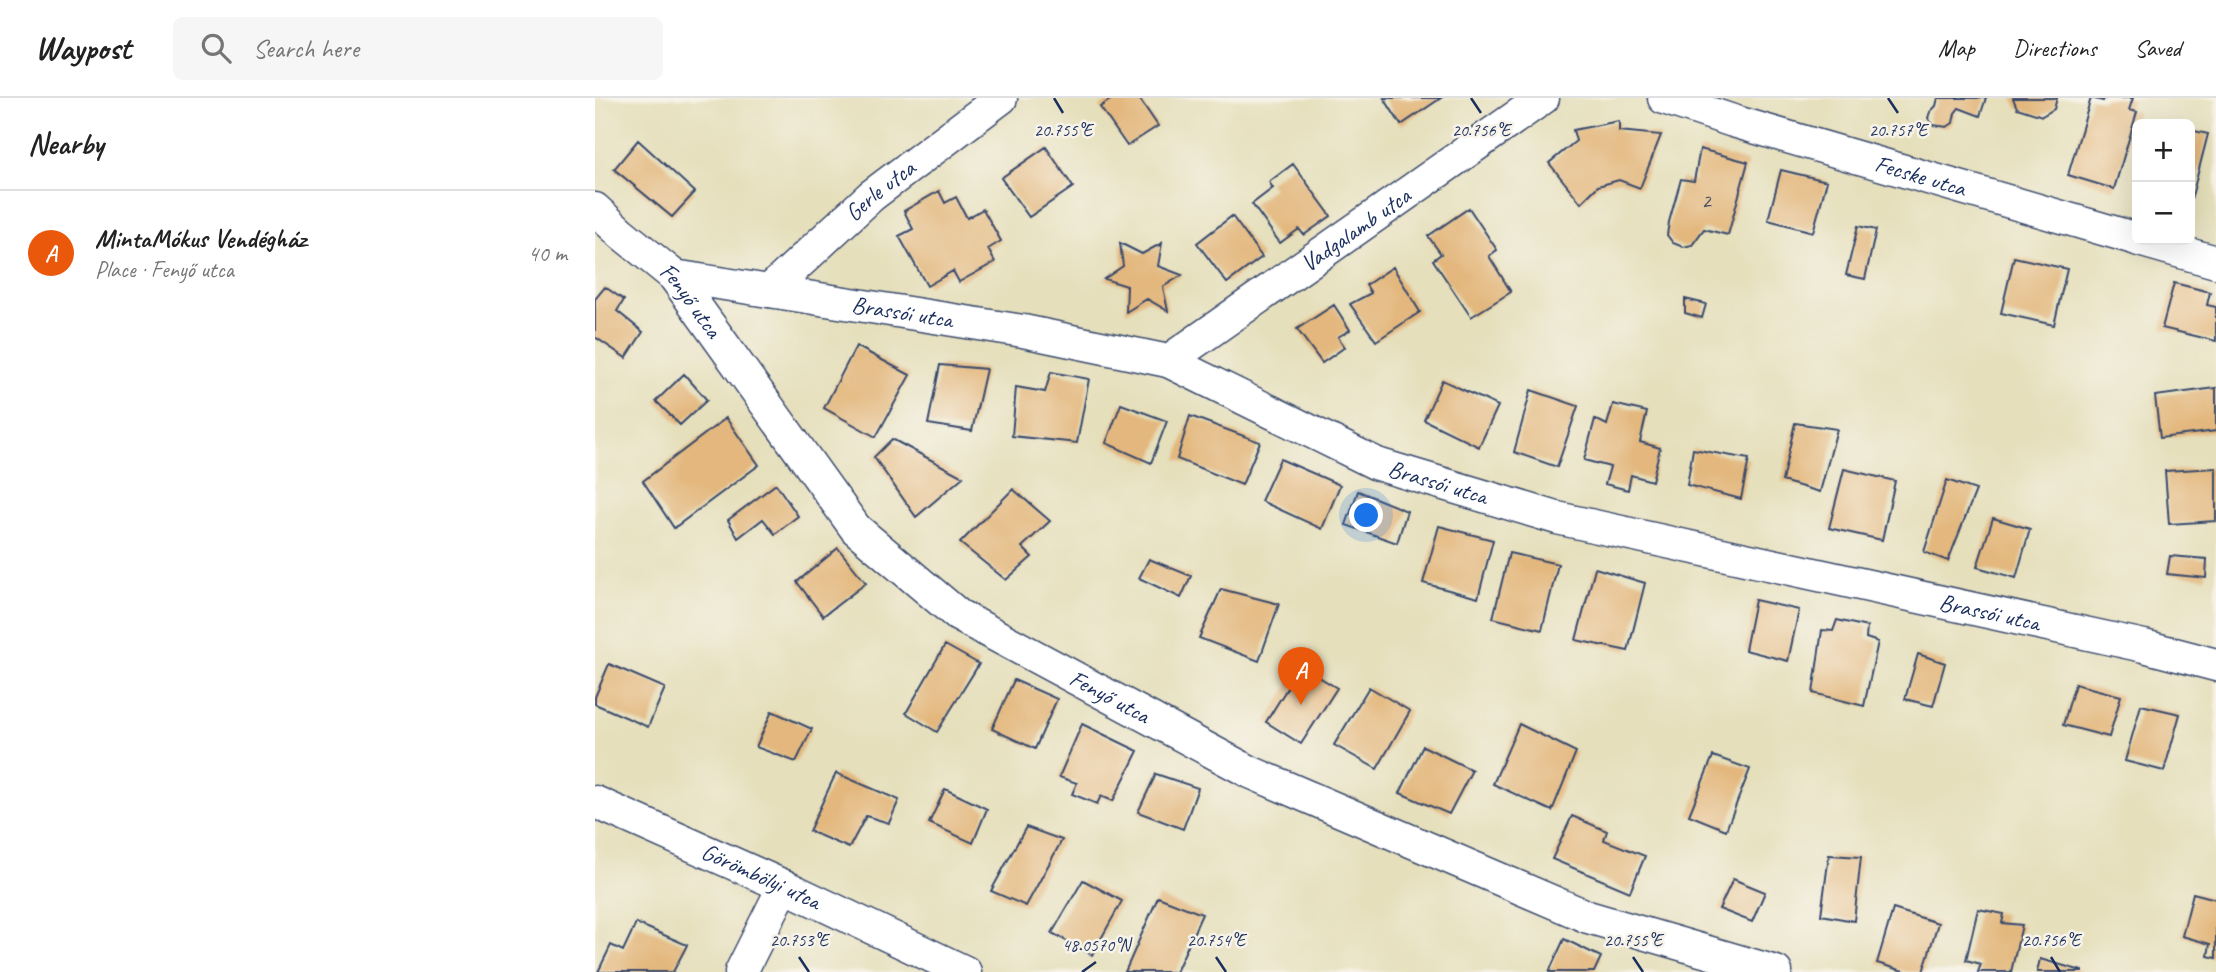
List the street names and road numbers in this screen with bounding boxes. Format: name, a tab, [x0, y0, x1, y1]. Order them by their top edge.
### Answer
street label: Fecske utca	[1871, 148, 1971, 204]
street label: Gerle utca	[839, 152, 922, 228]
street label: Vadgalamb utca	[1295, 180, 1417, 278]
street label: Fenyő utca	[654, 256, 729, 345]
street label: Brassói utca	[850, 289, 957, 335]
street label: Brassói utca	[1385, 453, 1493, 512]
street label: Brassói utca	[1937, 587, 2045, 638]
street label: Fenyő utca	[1065, 663, 1156, 731]
street label: Görömbölyi utca	[697, 836, 828, 917]

